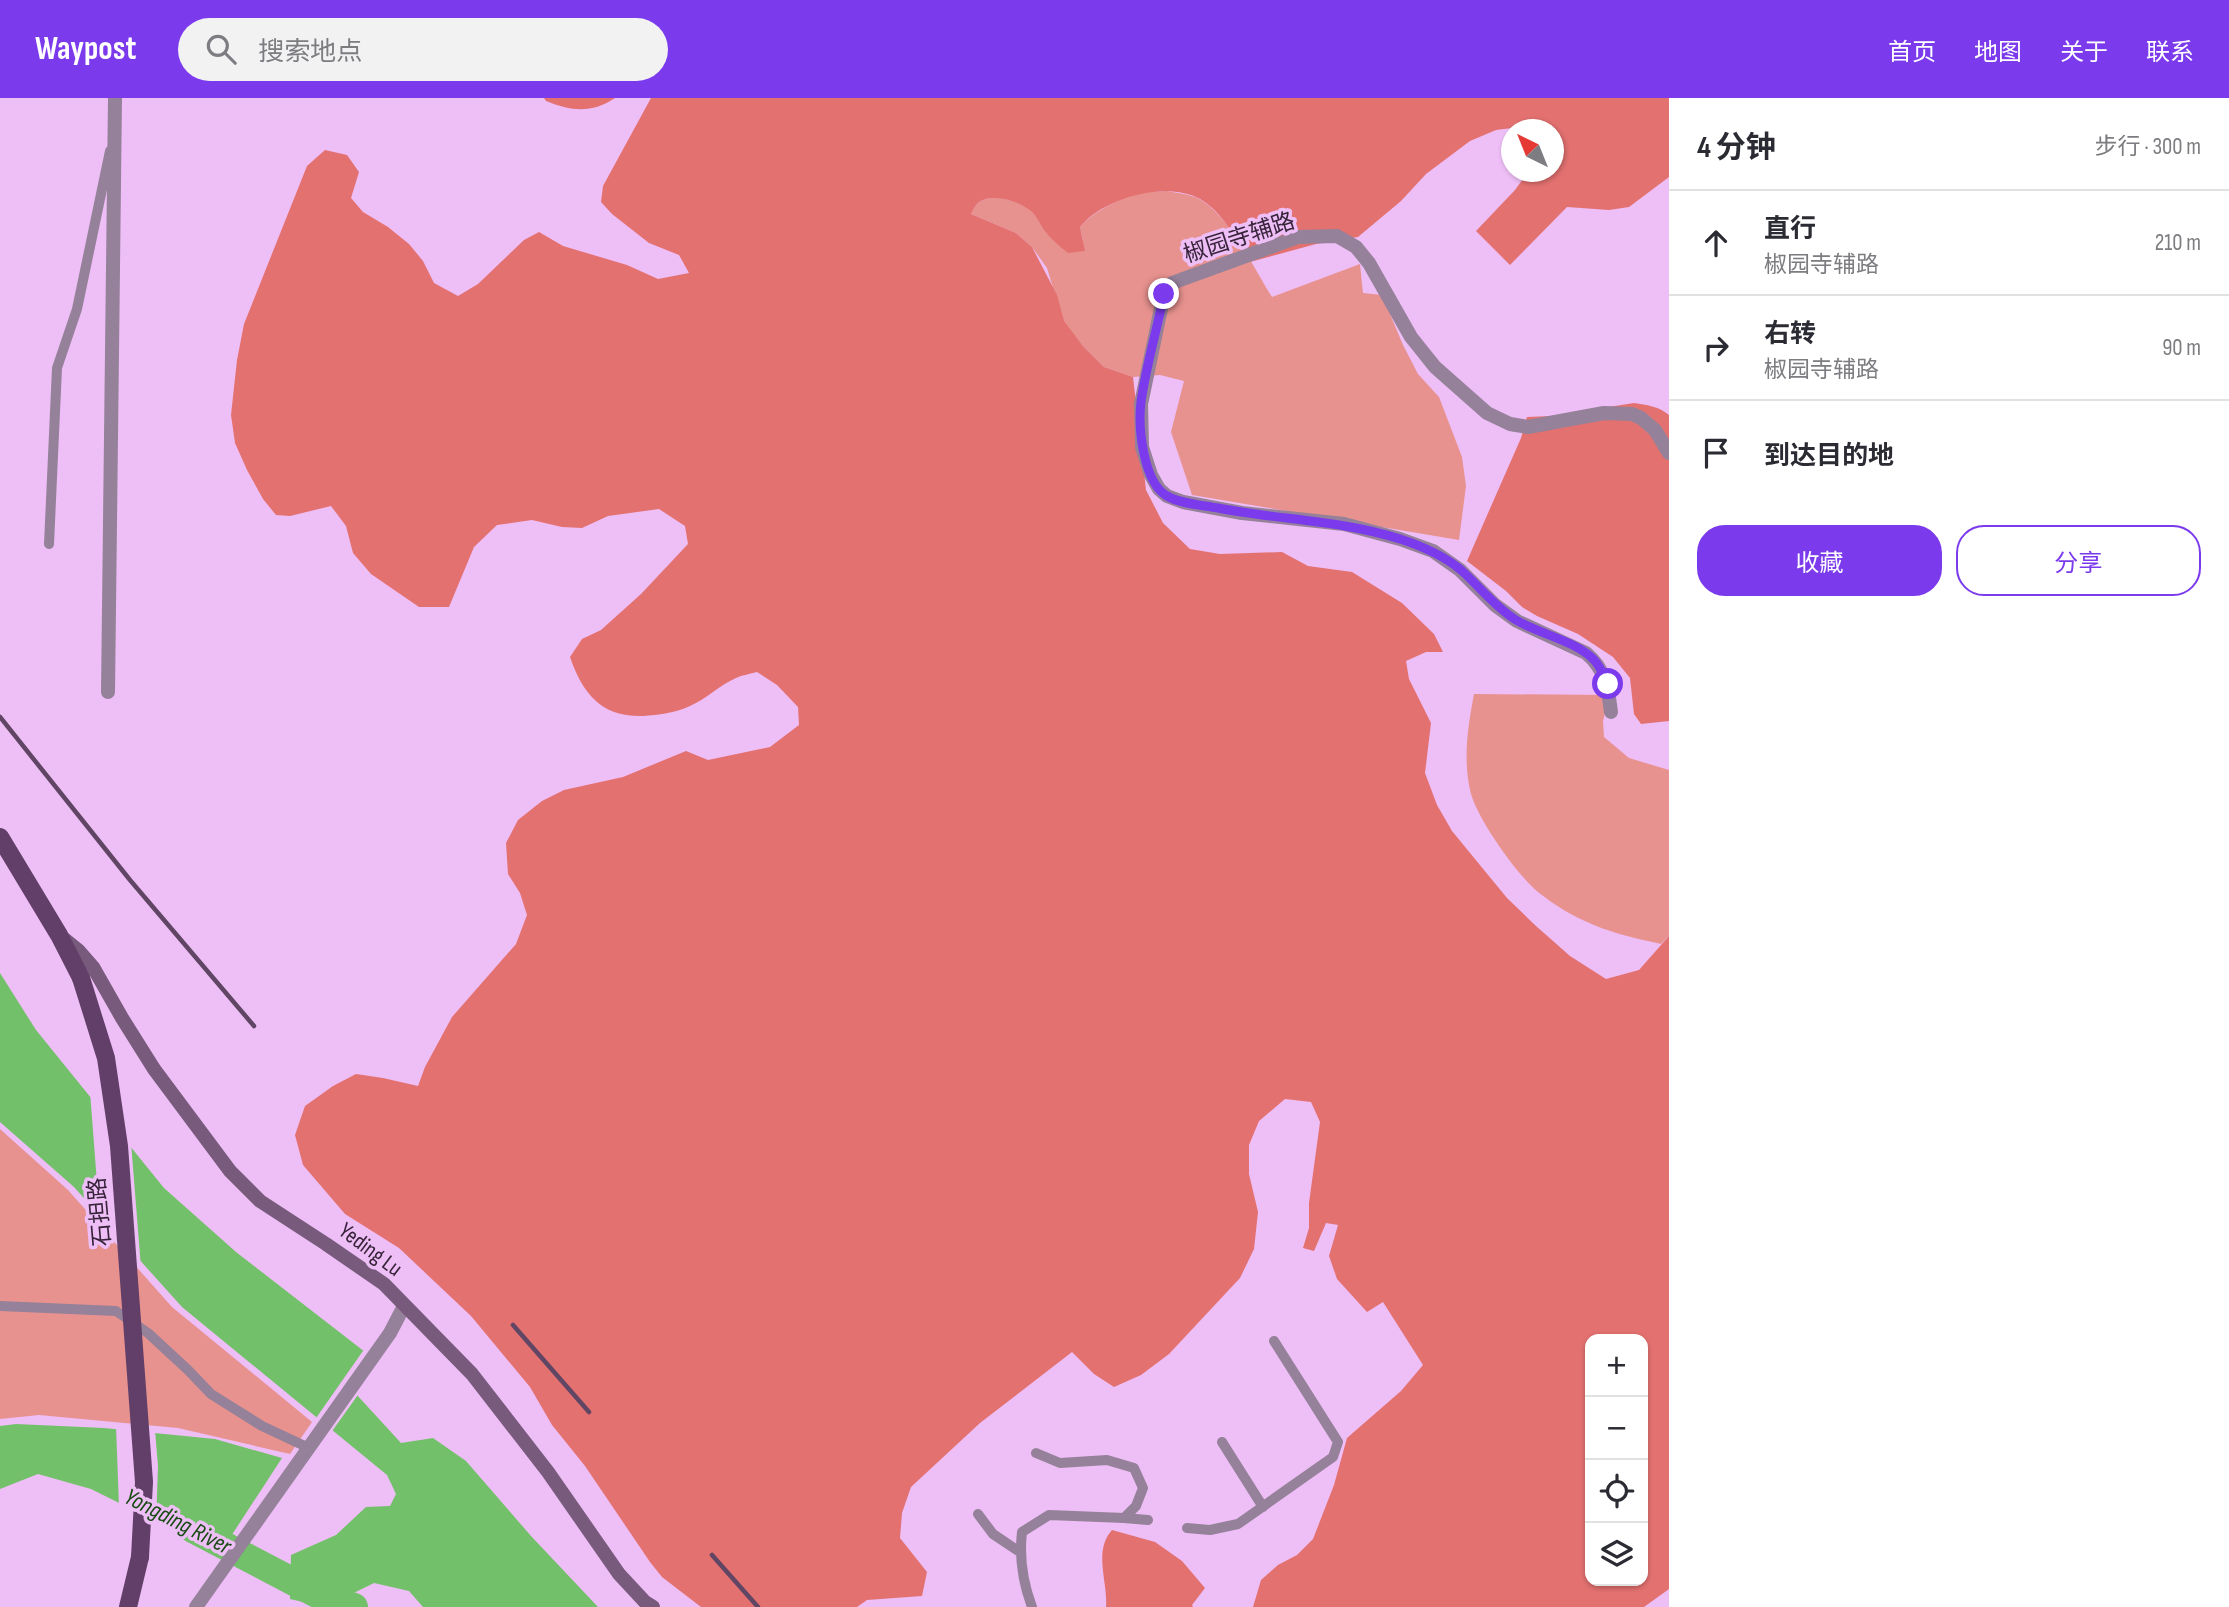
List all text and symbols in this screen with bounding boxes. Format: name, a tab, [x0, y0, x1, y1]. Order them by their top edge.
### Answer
search box	[178, 18, 668, 81]
text: Waypost	[35, 29, 136, 69]
icon: search	[202, 30, 240, 68]
text: 搜索地点	[258, 37, 362, 68]
text: 首页	[1888, 38, 1936, 67]
text: 地图	[1974, 38, 2022, 67]
text: 关于	[2060, 38, 2108, 67]
text: 联系	[2146, 38, 2194, 67]
north arrow	[1501, 119, 1564, 182]
text: 4 分钟	[1697, 130, 1776, 166]
text: 步行 · 300 m	[2095, 133, 2201, 161]
street label: 椒园寺辅路	[1180, 207, 1298, 269]
text: 直行	[1764, 214, 1816, 245]
icon: ahead	[1697, 224, 1735, 262]
text: 210 m	[2155, 229, 2201, 257]
text: 椒园寺辅路	[1764, 251, 1879, 279]
route end	[1148, 278, 1179, 309]
text: 右转	[1764, 319, 1816, 350]
icon: right	[1697, 329, 1735, 367]
text: 90 m	[2162, 334, 2201, 362]
text: 椒园寺辅路	[1764, 356, 1879, 384]
icon: arrive	[1697, 434, 1735, 472]
text: 到达目的地	[1764, 441, 1894, 472]
button: 收藏	[1697, 525, 1942, 596]
button: 分享	[1956, 525, 2201, 596]
route start	[1592, 668, 1623, 699]
street label: 石担路	[83, 1176, 117, 1248]
street label: Yeding Lu	[333, 1217, 408, 1283]
map controls	[1585, 1334, 1648, 1586]
button: +	[1585, 1334, 1648, 1397]
button: −	[1585, 1397, 1648, 1460]
button: locate	[1585, 1460, 1648, 1523]
water label: Yongding River	[119, 1482, 237, 1561]
button: layers	[1585, 1523, 1648, 1586]

